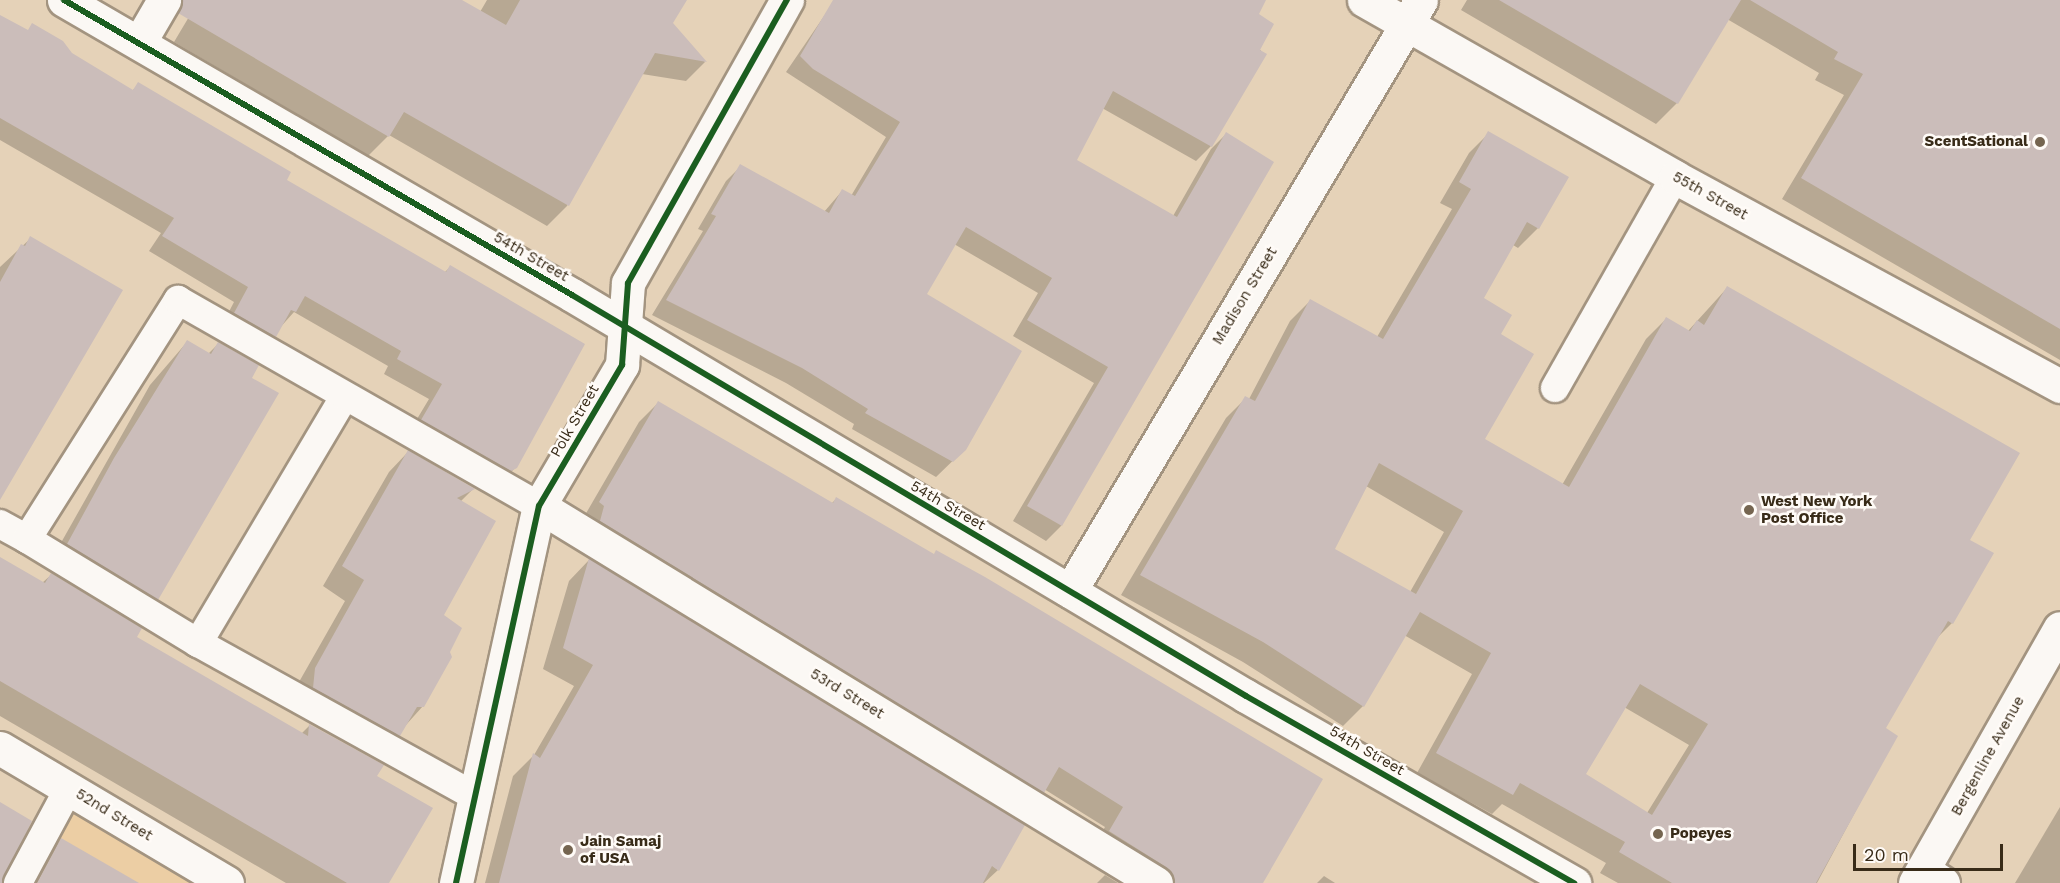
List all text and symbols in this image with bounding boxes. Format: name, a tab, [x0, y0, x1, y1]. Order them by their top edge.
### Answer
place label: ScentSational	[1925, 133, 2028, 151]
marker: ScentSational	[2033, 135, 2047, 149]
street label: 55th Street	[1669, 168, 1751, 224]
street label: 54th Street	[490, 228, 572, 286]
street label: Madison Street	[1209, 244, 1281, 348]
street label: Polk Street	[547, 381, 603, 461]
street label: 54th Street	[907, 477, 989, 535]
place label: West New York Post Office	[1761, 492, 1873, 527]
marker: West New York Post Office	[1742, 503, 1756, 517]
street label: 53rd Street	[807, 665, 887, 723]
street label: Bergenline Avenue	[1947, 693, 2029, 819]
street label: 54th Street	[1326, 722, 1408, 780]
street label: 52nd Street	[72, 785, 156, 845]
place label: Popeyes	[1670, 825, 1732, 843]
marker: Popeyes	[1651, 827, 1665, 841]
place label: Jain Samaj of USA	[580, 832, 661, 867]
scale bar	[1856, 832, 2006, 870]
marker: Jain Samaj of USA	[561, 843, 575, 857]
text: 20 m	[1864, 844, 1909, 865]

